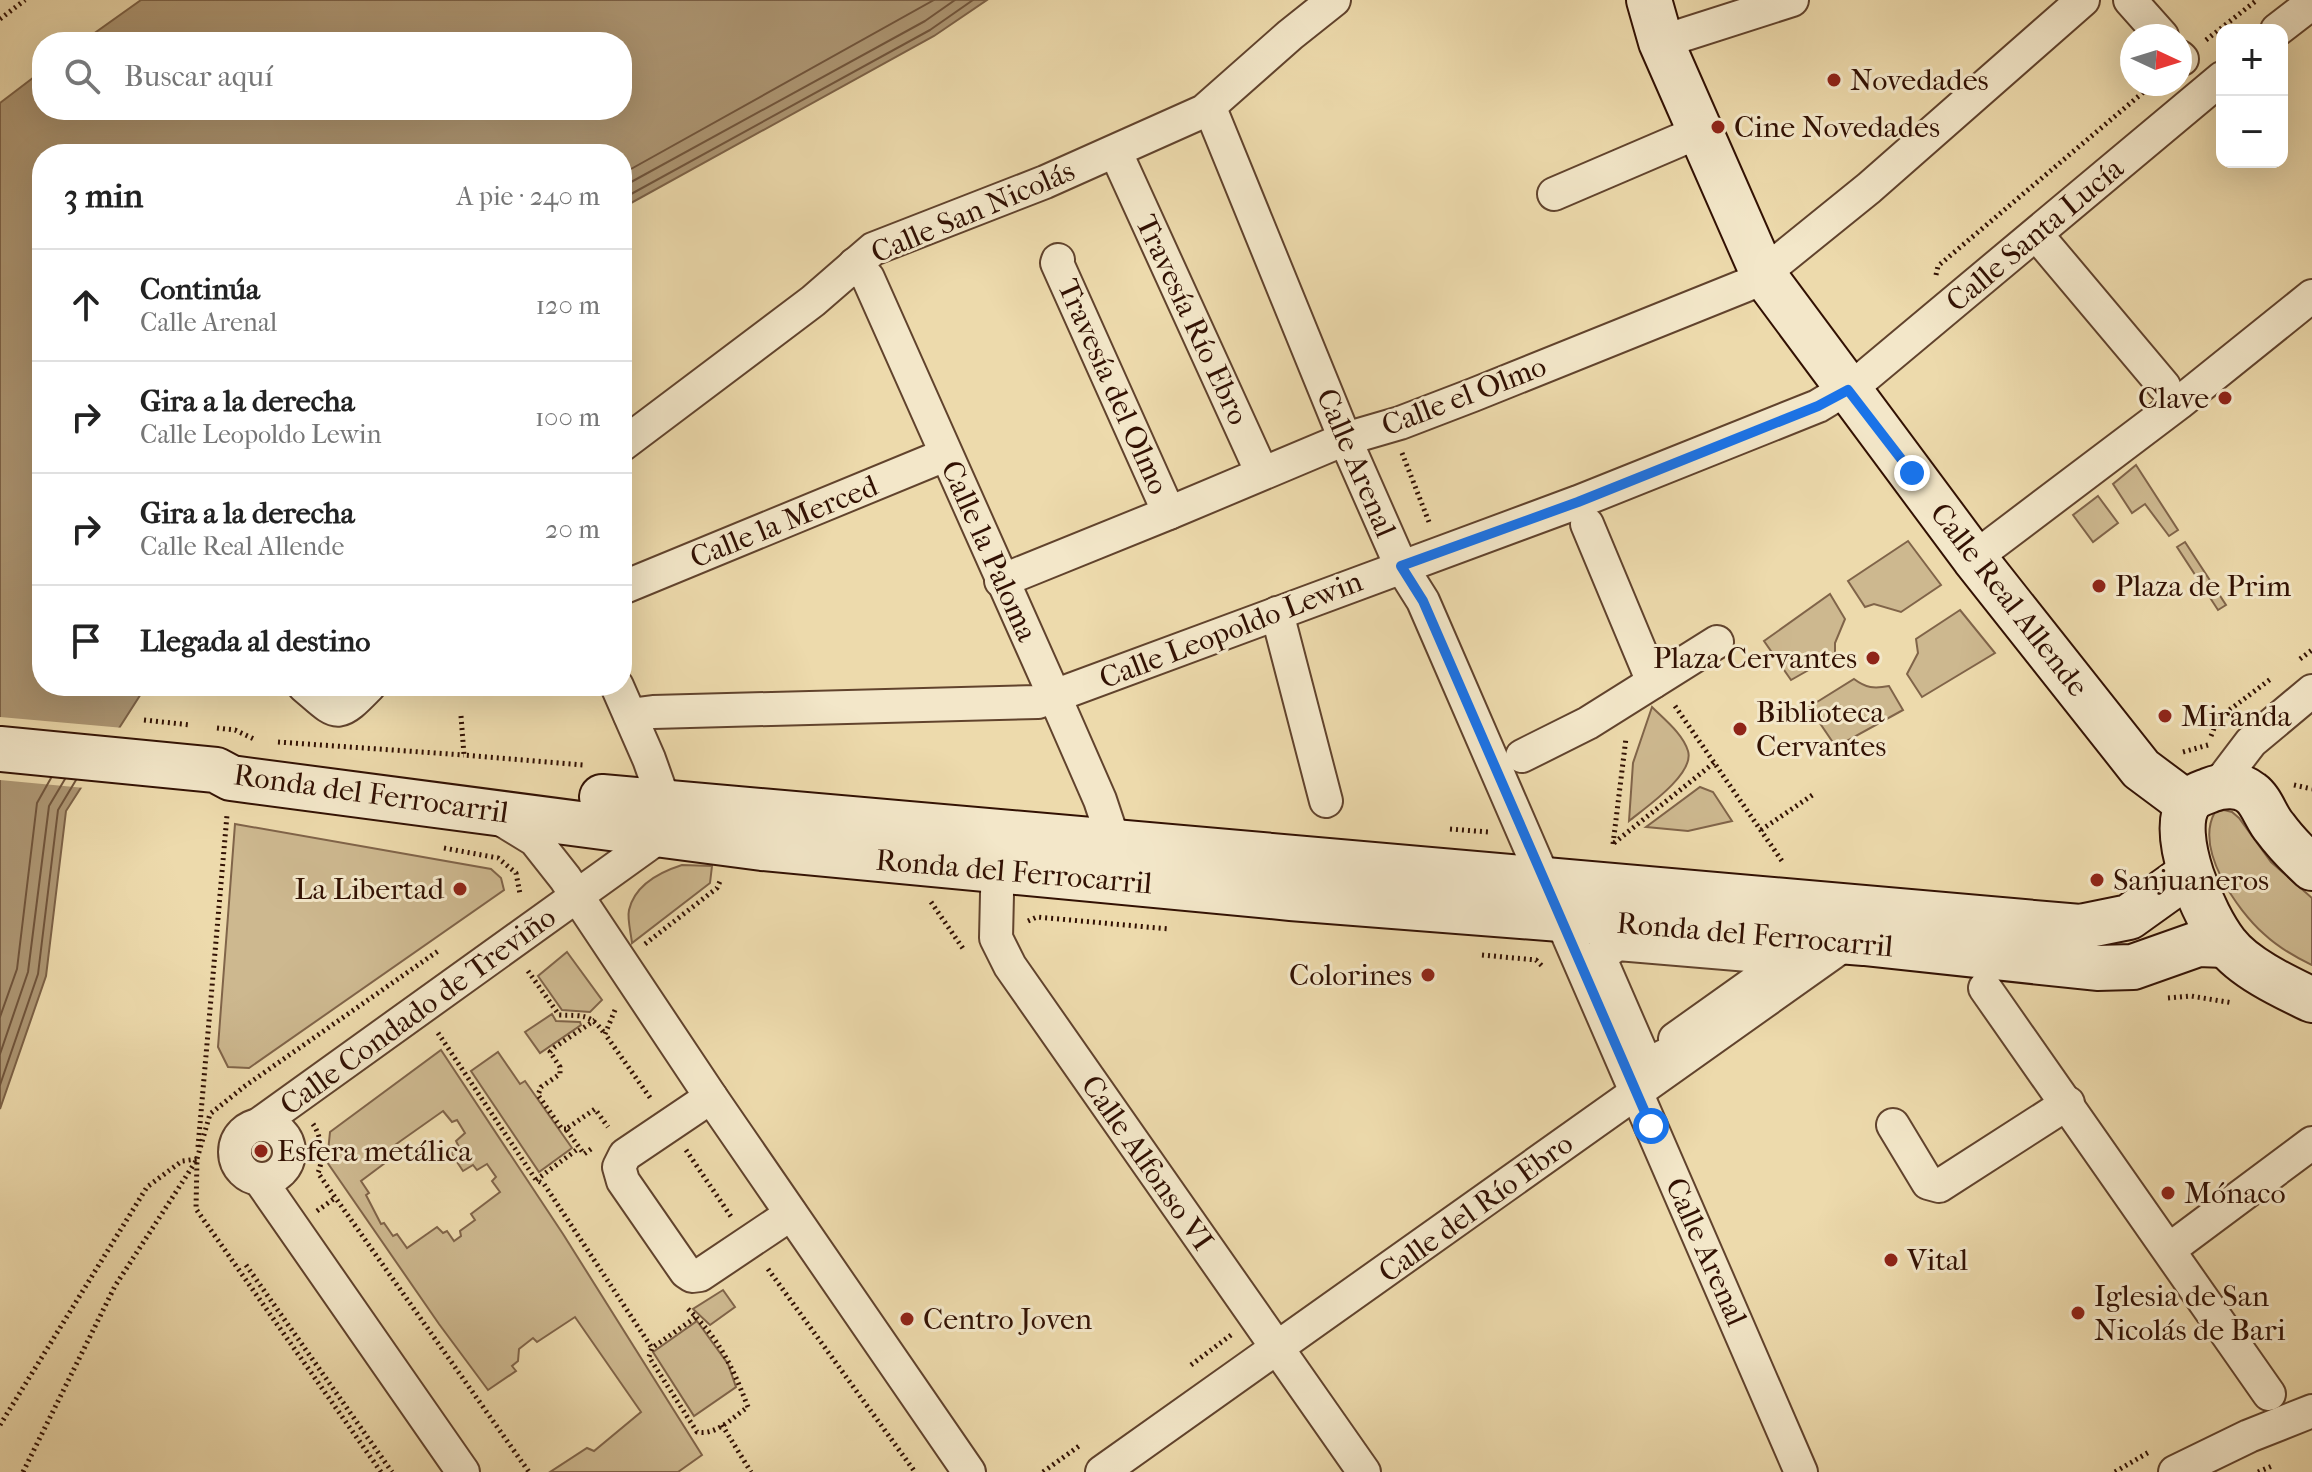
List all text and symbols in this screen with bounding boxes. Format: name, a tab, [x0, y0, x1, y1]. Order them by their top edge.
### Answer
north arrow	[2120, 24, 2192, 96]
map controls	[2216, 24, 2288, 168]
button: +	[2216, 24, 2288, 96]
search box	[32, 32, 632, 120]
icon: search	[60, 54, 104, 98]
text: Buscar aquí	[124, 59, 273, 94]
place label: Novedades	[1850, 63, 1989, 98]
marker: Novedades	[1825, 71, 1843, 89]
button: −	[2216, 96, 2288, 168]
place label: Cine Novedades	[1734, 110, 1940, 145]
marker: Cine Novedades	[1709, 118, 1727, 136]
street label: Calle Santa Lucía	[1939, 150, 2131, 319]
street label: Calle San Nicolás	[866, 153, 1080, 271]
text: 3 min	[64, 176, 143, 216]
text: A pie · 240 m	[457, 181, 600, 212]
street label: Travesía Río Ebro	[1128, 210, 1256, 430]
text: Continúa	[140, 272, 260, 307]
street label: Travesía del Olmo	[1050, 274, 1176, 500]
icon: ahead	[64, 283, 108, 327]
text: 120 m	[536, 290, 600, 321]
text: Calle Arenal	[140, 307, 277, 338]
street label: Calle el Olmo	[1377, 349, 1551, 443]
place label: Clave	[2138, 381, 2209, 416]
street label: Calle Arenal	[1309, 383, 1403, 543]
text: Gira a la derecha	[140, 384, 355, 419]
marker: Clave	[2216, 389, 2234, 407]
icon: right	[64, 395, 108, 439]
text: 100 m	[535, 402, 600, 433]
text: Calle Leopoldo Lewin	[140, 419, 382, 450]
street label: Calle la Paloma	[934, 455, 1045, 648]
route end	[1894, 455, 1930, 491]
street label: Calle la Merced	[685, 468, 884, 576]
text: Gira a la derecha	[140, 496, 355, 531]
street label: Calle Real Allende	[1923, 496, 2095, 704]
icon: right	[64, 507, 108, 551]
text: 20 m	[545, 514, 600, 545]
text: Calle Real Allende	[140, 531, 344, 562]
street label: Calle Leopoldo Lewin	[1095, 564, 1368, 696]
place label: Plaza de Prim	[2115, 569, 2291, 604]
marker: Plaza de Prim	[2090, 577, 2108, 595]
icon: arrive	[64, 619, 108, 663]
text: Llegada al destino	[140, 624, 370, 659]
place label: Plaza Cervantes	[1653, 641, 1857, 676]
marker: Plaza Cervantes	[1864, 649, 1882, 667]
place label: Biblioteca Cervantes	[1756, 695, 1886, 764]
place label: Miranda	[2181, 699, 2293, 734]
marker: Miranda	[2156, 707, 2174, 725]
marker: Biblioteca Cervantes	[1731, 720, 1749, 738]
street label: Ronda del Ferrocarril	[231, 757, 511, 831]
street label: Ronda del Ferrocarril	[874, 842, 1154, 902]
place label: Sanjuaneros	[2113, 863, 2269, 898]
marker: Sanjuaneros	[2088, 871, 2106, 889]
place label: La Libertad	[294, 872, 445, 907]
marker: La Libertad	[451, 880, 469, 898]
street label: Calle Condado de Treviño	[274, 899, 562, 1123]
street label: Ronda del Ferrocarril	[1615, 905, 1895, 965]
place label: Colorines	[1289, 958, 1412, 993]
marker: Colorines	[1419, 966, 1437, 984]
street label: Calle Alfonso VI	[1074, 1069, 1220, 1257]
route start	[1633, 1108, 1669, 1144]
street label: Calle del Río Ebro	[1372, 1126, 1580, 1290]
place label: Esfera metálica	[277, 1134, 473, 1169]
marker: Esfera metálica	[252, 1142, 270, 1160]
street label: Calle Arenal	[1658, 1173, 1754, 1331]
place label: Mónaco	[2184, 1176, 2286, 1211]
marker: Mónaco	[2159, 1184, 2177, 1202]
place label: Vital	[1906, 1243, 1968, 1278]
marker: Vital	[1882, 1251, 1900, 1269]
place label: Iglesia de San Nicolás de Bari	[2094, 1279, 2286, 1348]
place label: Centro Joven	[923, 1302, 1093, 1337]
marker: Iglesia de San Nicolás de Bari	[2069, 1304, 2087, 1322]
marker: Centro Joven	[898, 1310, 916, 1328]

